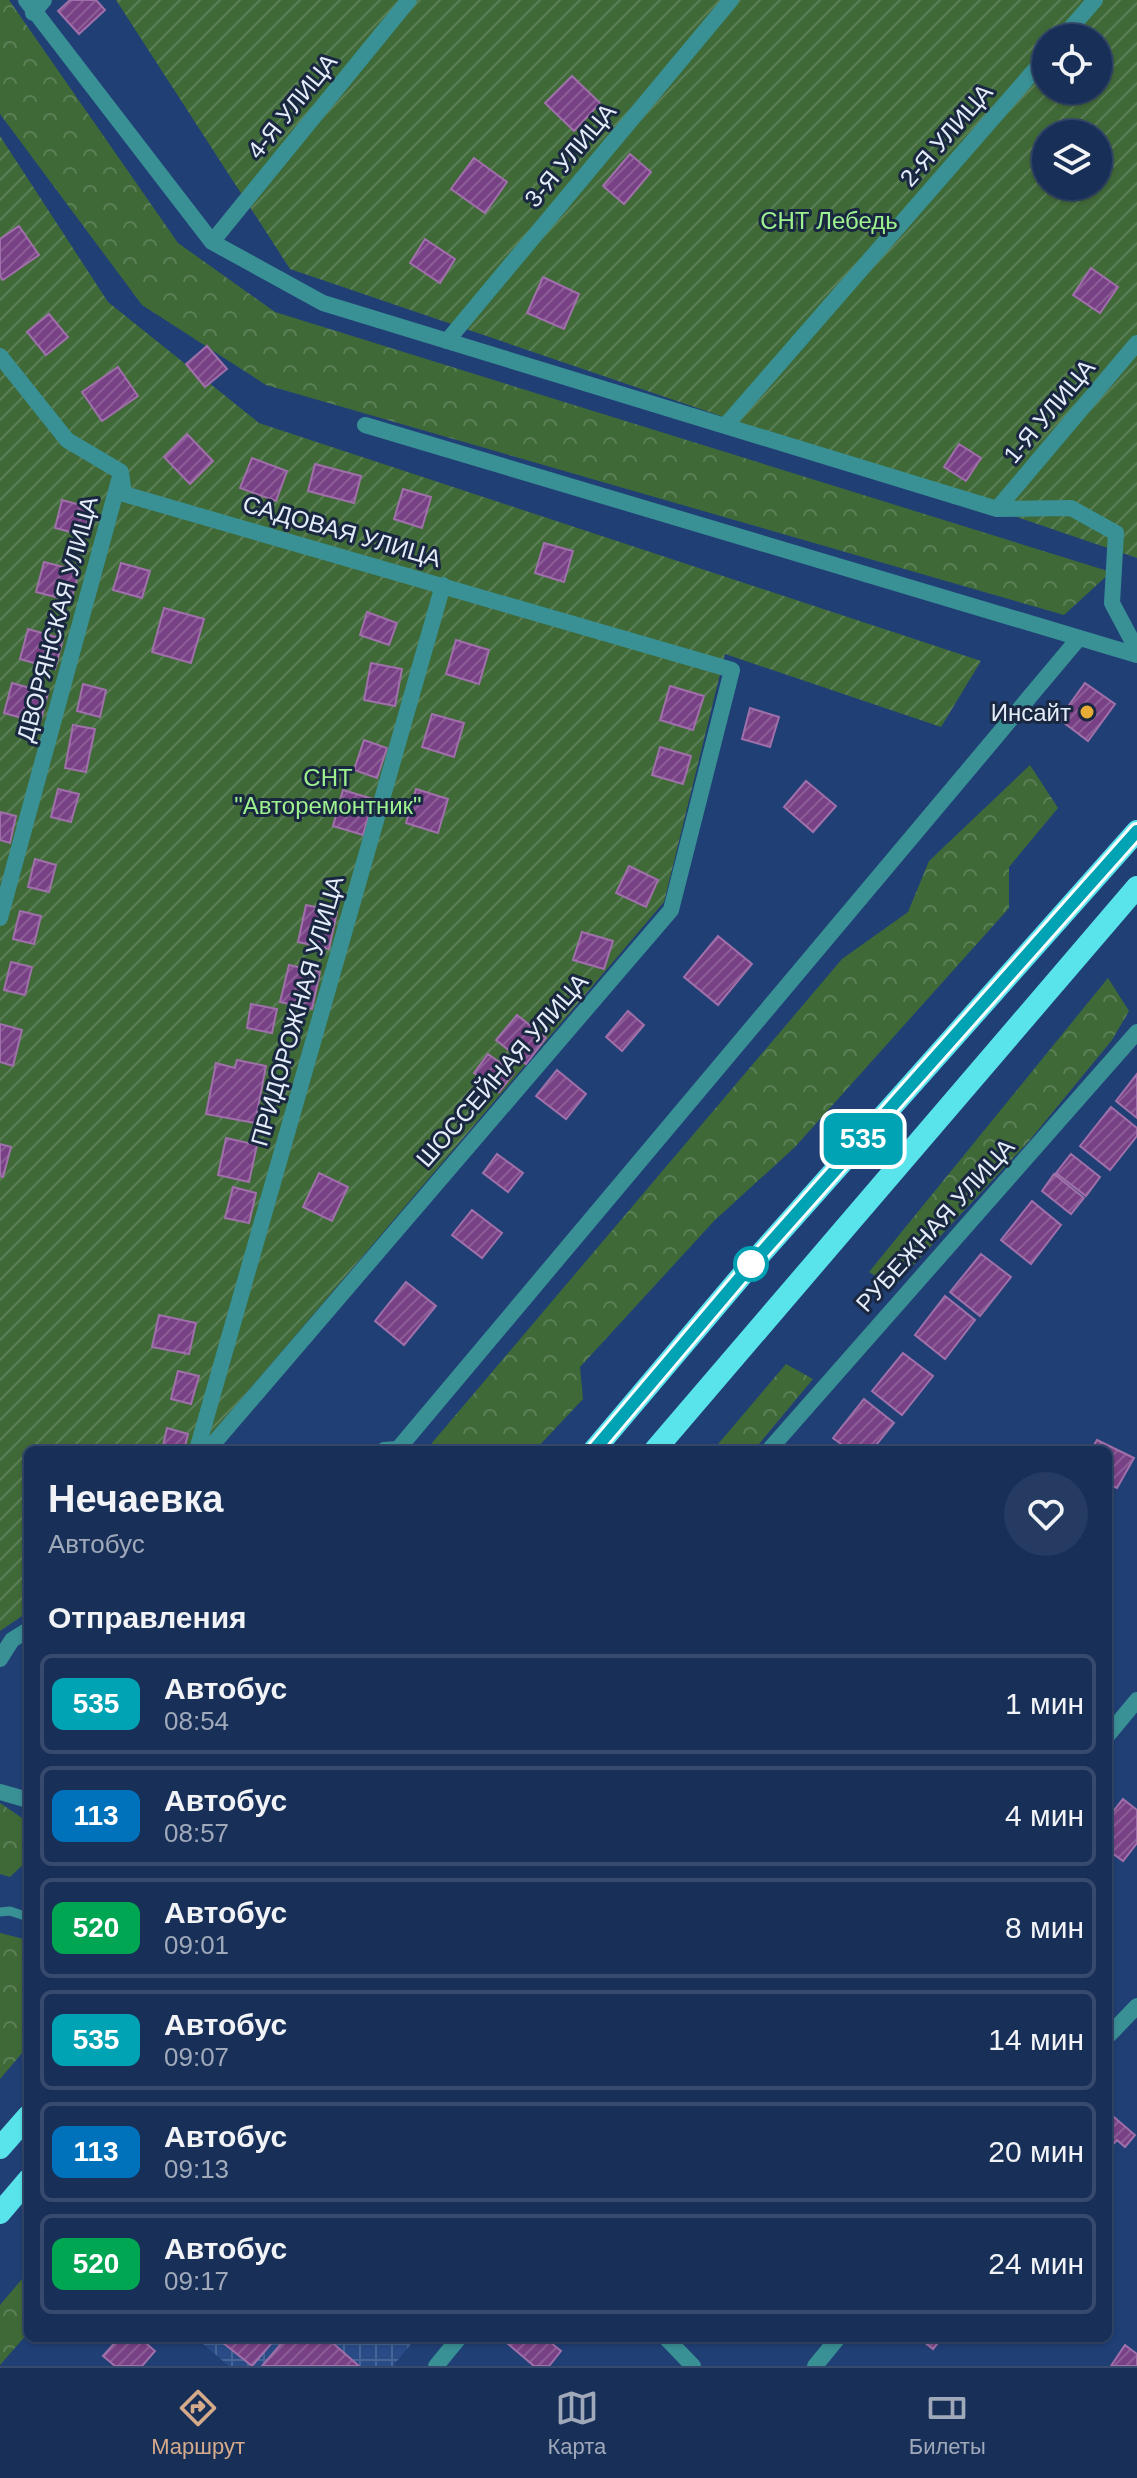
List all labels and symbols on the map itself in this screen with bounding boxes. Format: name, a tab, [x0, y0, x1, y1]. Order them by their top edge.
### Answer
street label: 4-Я УЛИЦА	[242, 48, 342, 164]
street label: 2-Я УЛИЦА	[894, 78, 998, 192]
street label: 3-Я УЛИЦА	[519, 98, 621, 212]
park label: СНТ Лебедь	[760, 207, 898, 234]
street label: 1-Я УЛИЦА	[998, 354, 1100, 468]
street label: САДОВАЯ УЛИЦА	[240, 490, 444, 572]
street label: ДВОРЯНСКАЯ УЛИЦА	[11, 493, 103, 745]
place label: Инсайт	[991, 699, 1071, 726]
marker: Инсайт	[1078, 703, 1096, 721]
park label: СНТ "Авторемонтник"	[234, 764, 422, 819]
street label: ПРИДОРОЖНАЯ УЛИЦА	[245, 873, 349, 1149]
street label: ШОССЕЙНАЯ УЛИЦА	[411, 968, 593, 1172]
line badge: 535	[817, 1113, 909, 1165]
street label: РУБЕЖНАЯ УЛИЦА	[850, 1133, 1020, 1317]
unlabelled marker	[734, 1247, 768, 1281]

